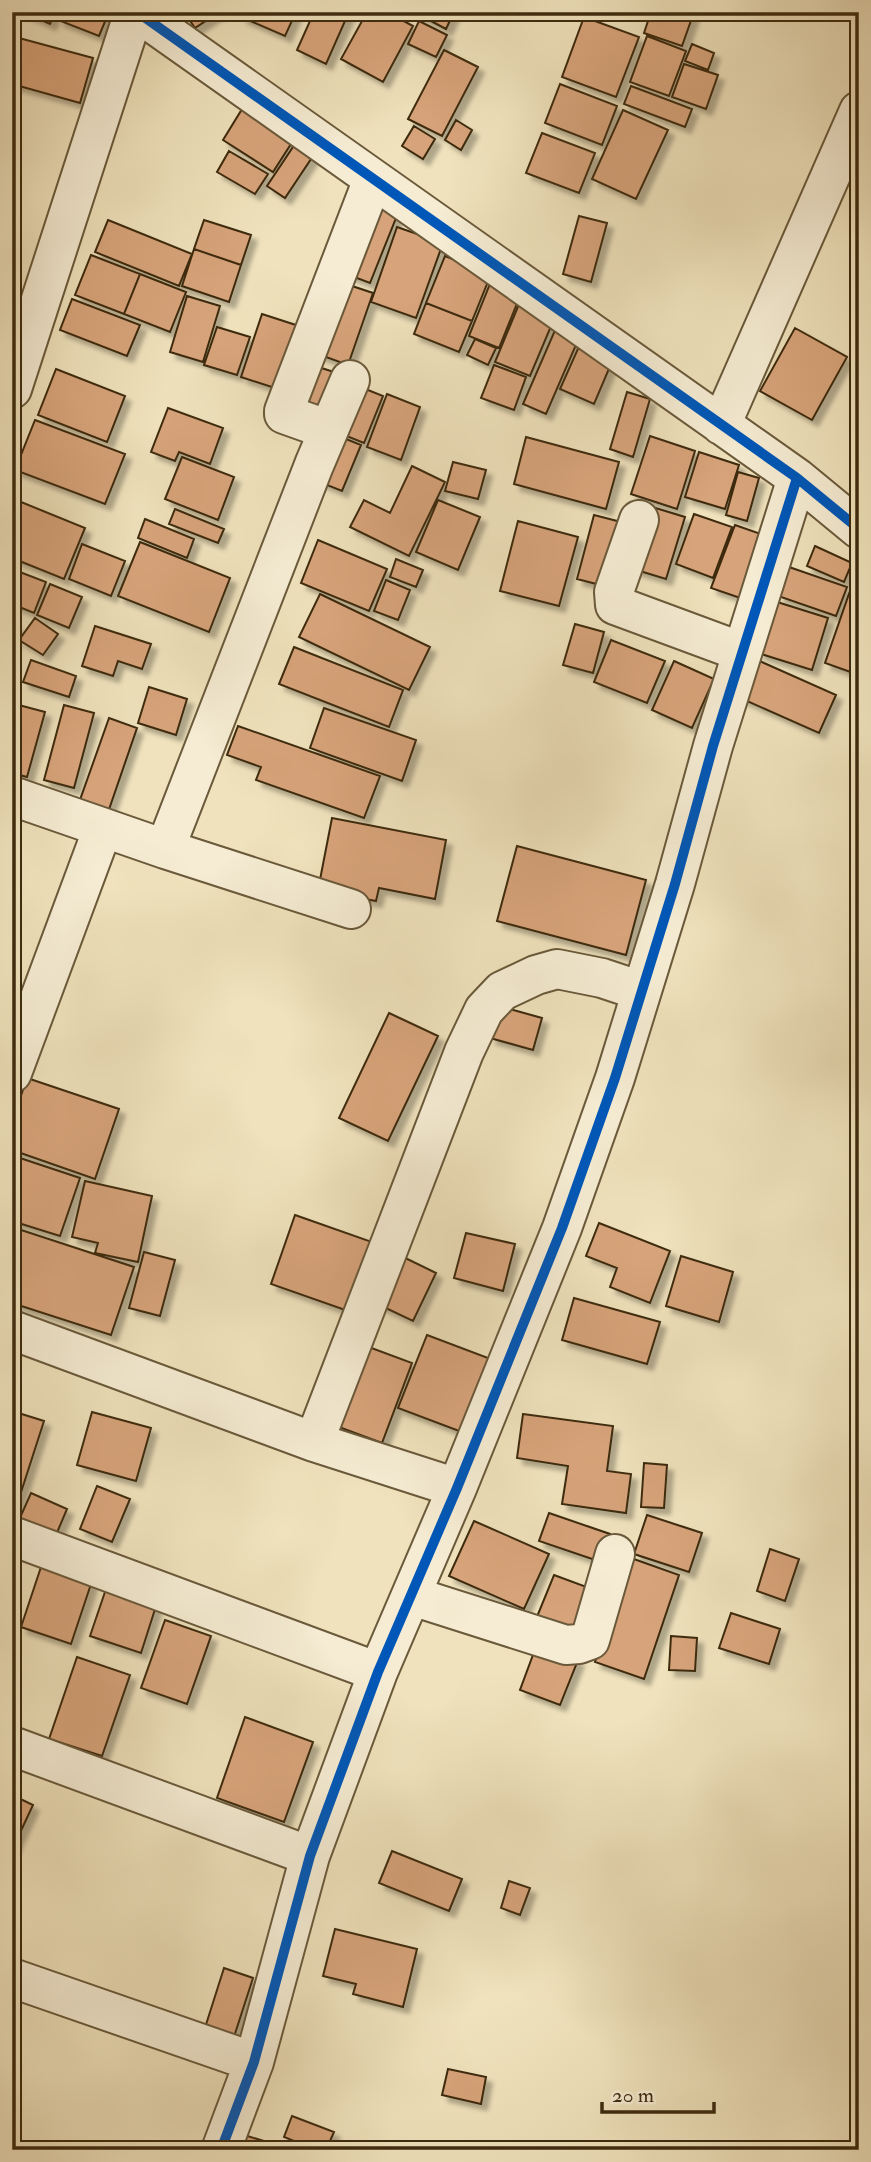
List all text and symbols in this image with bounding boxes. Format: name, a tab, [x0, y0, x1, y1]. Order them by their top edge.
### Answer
scale bar	[602, 2071, 714, 2115]
text: 20 m	[612, 2082, 654, 2109]

